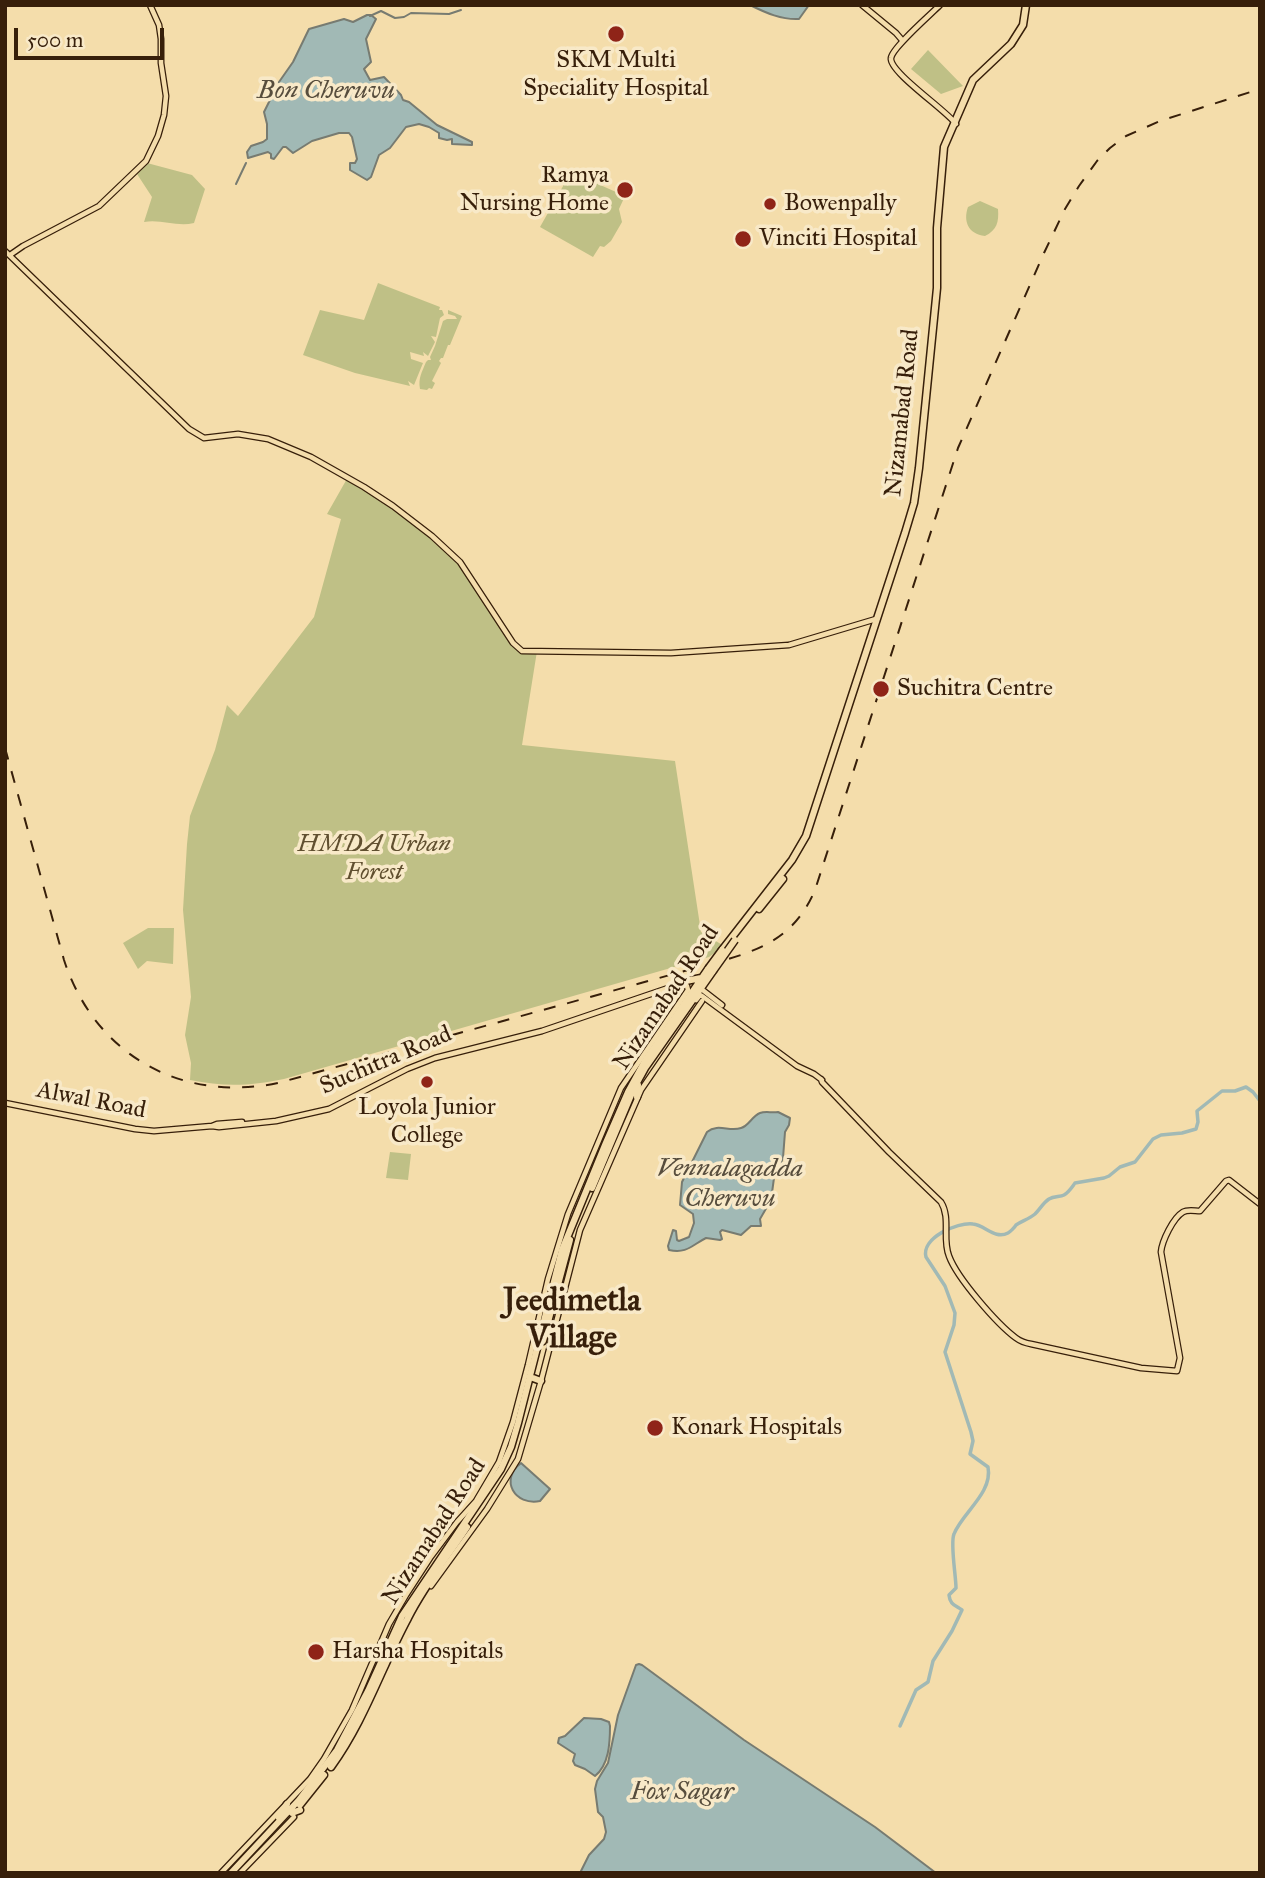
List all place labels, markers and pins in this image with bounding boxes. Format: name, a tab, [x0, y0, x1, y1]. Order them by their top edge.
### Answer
marker: SKM Multi Speciality Hospital	[606, 24, 626, 44]
place label: SKM Multi Speciality Hospital	[523, 47, 709, 103]
place label: Ramya Nursing Home	[460, 162, 609, 218]
marker: Ramya Nursing Home	[615, 180, 635, 200]
place label: Bowenpally	[784, 190, 897, 218]
marker: Bowenpally	[762, 196, 778, 212]
place label: Vinciti Hospital	[759, 225, 917, 253]
marker: Vinciti Hospital	[733, 229, 753, 249]
place label: Suchitra Centre	[897, 675, 1053, 703]
marker: Suchitra Centre	[871, 679, 891, 699]
marker: Loyola Junior College	[419, 1074, 435, 1090]
place label: Loyola Junior College	[358, 1094, 496, 1150]
place label: Konark Hospitals	[671, 1414, 842, 1442]
marker: Konark Hospitals	[645, 1418, 665, 1438]
place label: Harsha Hospitals	[332, 1638, 503, 1666]
marker: Harsha Hospitals	[306, 1642, 326, 1662]

